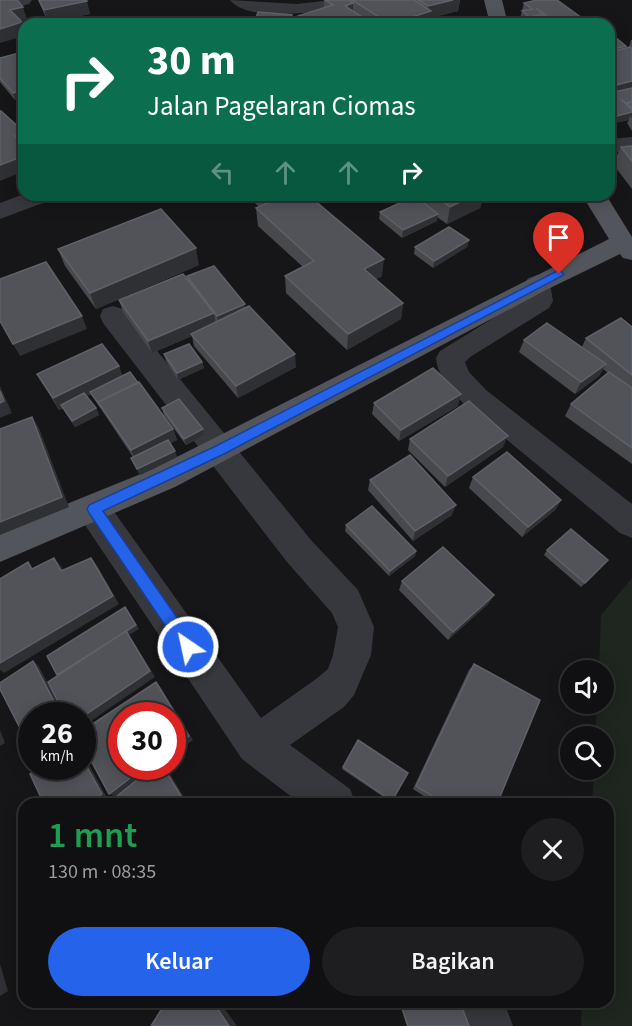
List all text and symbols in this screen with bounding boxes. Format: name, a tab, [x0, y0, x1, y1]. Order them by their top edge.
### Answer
text: 30 m	[147, 31, 236, 91]
icon: right	[48, 42, 126, 120]
text: Jalan Pagelaran Ciomas	[147, 87, 416, 126]
icon: left	[206, 156, 239, 189]
icon: ahead	[269, 156, 302, 189]
icon: ahead	[332, 156, 365, 189]
icon: right	[395, 156, 428, 189]
pin	[533, 212, 584, 274]
icon: arrive	[542, 221, 575, 254]
position arrow	[156, 615, 220, 679]
map controls	[560, 660, 614, 780]
button: sound	[560, 660, 614, 714]
speed limit sign: 30	[108, 702, 186, 780]
text: 26	[41, 712, 73, 755]
button: search	[560, 726, 614, 780]
text: km/h	[40, 746, 74, 767]
text: 1 mnt	[48, 810, 137, 861]
button: close	[521, 818, 584, 881]
text: 130 m · 08:35	[48, 858, 156, 886]
button: Keluar	[48, 927, 310, 996]
button: Bagikan	[322, 927, 584, 996]

